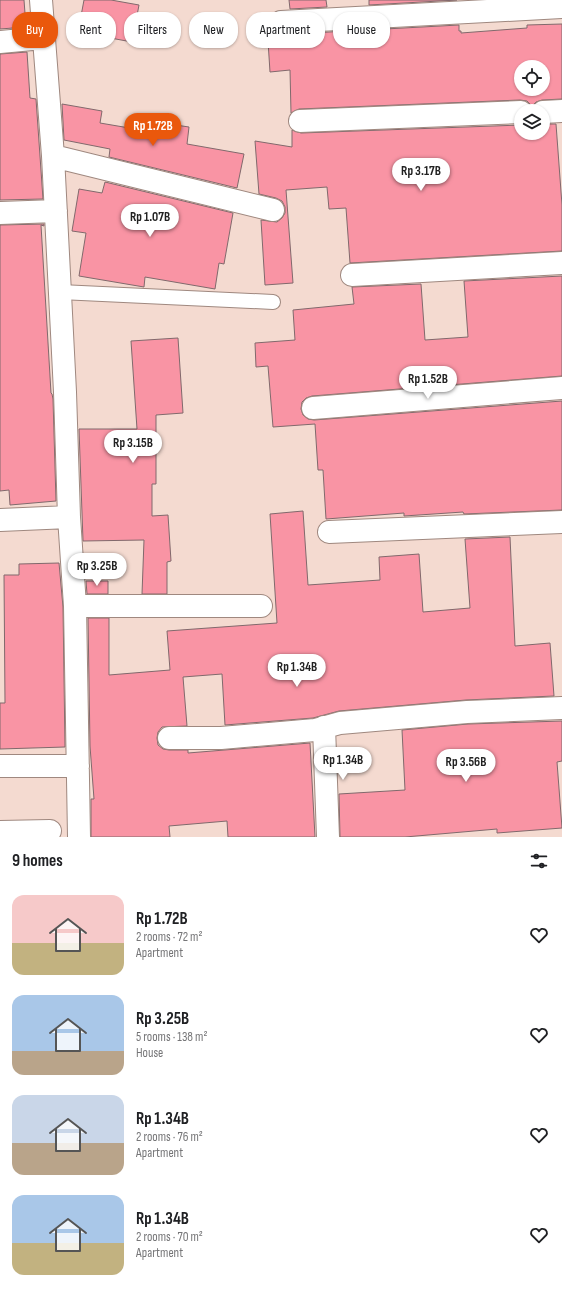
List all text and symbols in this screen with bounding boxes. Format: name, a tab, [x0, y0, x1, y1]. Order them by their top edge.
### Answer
chip: Buy	[12, 12, 58, 48]
chip: Rent	[66, 12, 116, 48]
chip: Filters	[124, 12, 181, 48]
chip: New	[189, 12, 238, 48]
chip: Apartment	[246, 12, 325, 48]
chip: House	[333, 12, 390, 48]
map controls	[514, 60, 550, 140]
button: locate	[514, 60, 550, 96]
button: layers	[514, 104, 550, 140]
pin: Rp 1.72B	[112, 113, 194, 147]
text: Rp 1.72B	[133, 118, 173, 134]
pin: Rp 3.17B	[380, 158, 462, 192]
text: Rp 3.17B	[401, 163, 441, 179]
pin: Rp 1.07B	[109, 204, 191, 238]
text: Rp 1.07B	[130, 209, 170, 225]
pin: Rp 1.52B	[387, 366, 469, 400]
text: Rp 1.52B	[408, 371, 448, 387]
pin: Rp 3.15B	[92, 430, 174, 464]
text: Rp 3.15B	[113, 435, 153, 451]
pin: Rp 3.25B	[56, 553, 138, 587]
text: Rp 3.25B	[77, 558, 117, 574]
pin: Rp 1.34B	[256, 654, 338, 688]
text: Rp 1.34B	[277, 659, 317, 675]
pin: Rp 1.34B	[302, 747, 384, 781]
pin: Rp 3.56B	[425, 749, 507, 783]
text: Rp 1.34B	[323, 752, 363, 768]
text: Rp 3.56B	[446, 754, 486, 770]
icon: filters	[528, 850, 550, 872]
text: 9 homes	[12, 851, 63, 871]
text: Rp 1.72B	[136, 909, 188, 929]
icon: home	[44, 911, 92, 959]
icon: heart	[528, 924, 550, 946]
text: 2 rooms · 72 m²	[136, 929, 202, 945]
text: Apartment	[136, 945, 183, 961]
text: Rp 3.25B	[136, 1009, 189, 1029]
icon: home	[44, 1011, 92, 1059]
icon: heart	[528, 1024, 550, 1046]
text: 5 rooms · 138 m²	[136, 1029, 207, 1045]
text: House	[136, 1045, 163, 1061]
text: Rp 1.34B	[136, 1109, 189, 1129]
icon: home	[44, 1111, 92, 1159]
icon: heart	[528, 1124, 550, 1146]
text: 2 rooms · 76 m²	[136, 1129, 203, 1145]
text: Apartment	[136, 1145, 183, 1161]
text: Rp 1.34B	[136, 1209, 189, 1229]
icon: home	[44, 1211, 92, 1259]
icon: heart	[528, 1224, 550, 1246]
text: 2 rooms · 70 m²	[136, 1229, 203, 1245]
text: Apartment	[136, 1245, 183, 1261]

